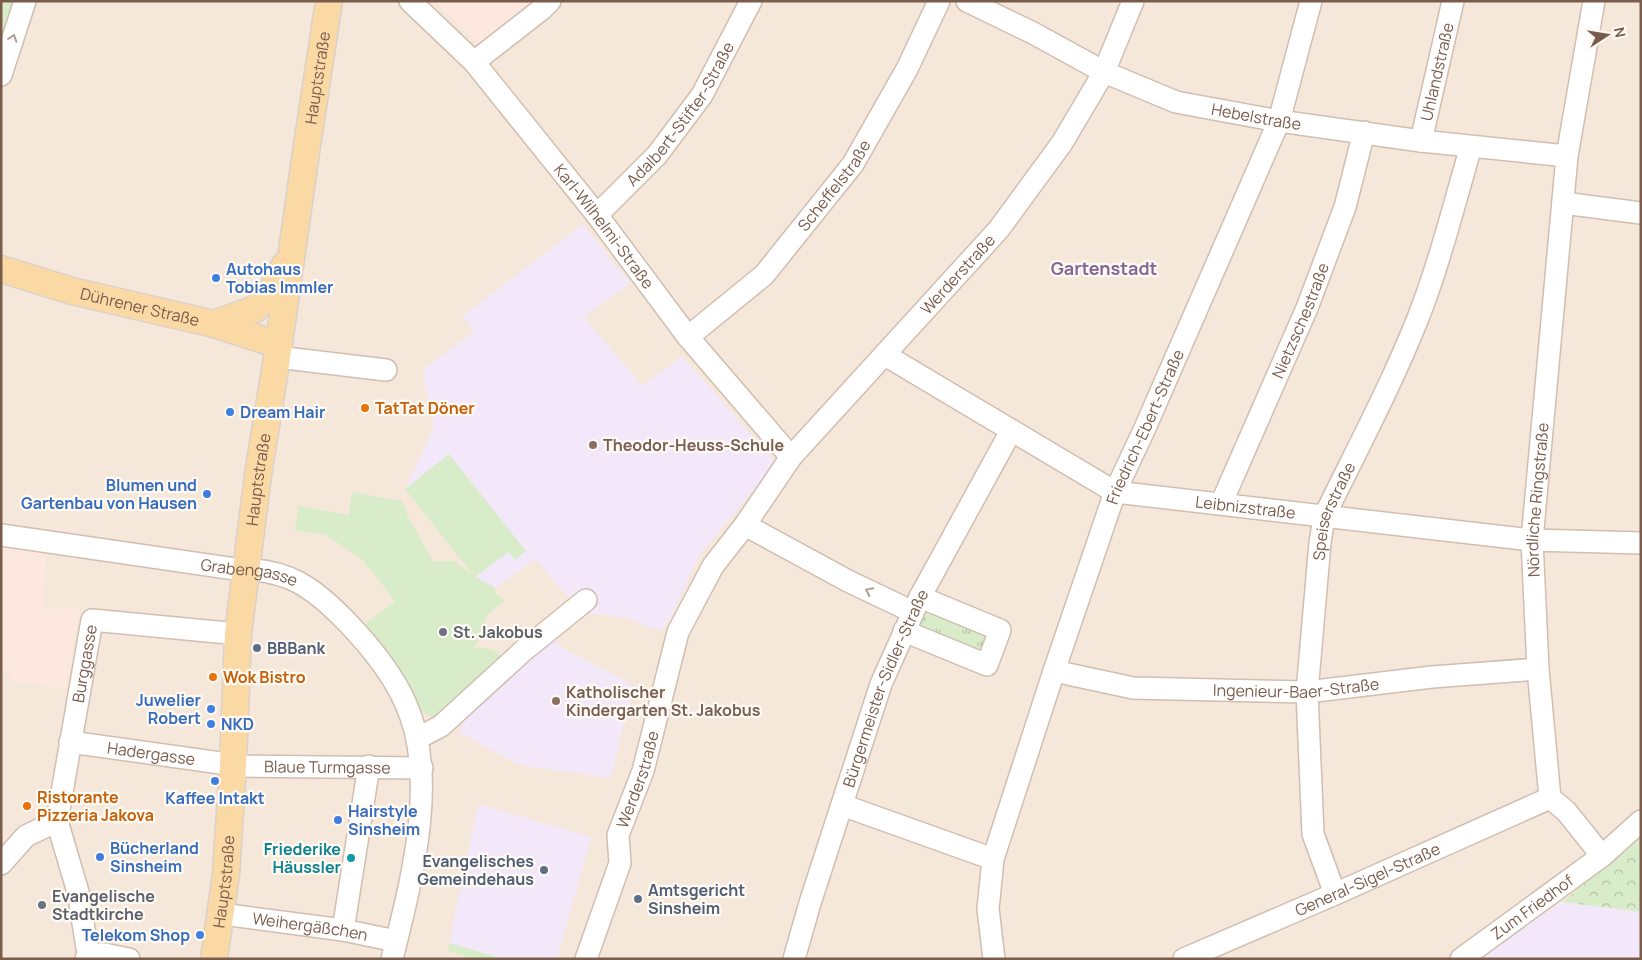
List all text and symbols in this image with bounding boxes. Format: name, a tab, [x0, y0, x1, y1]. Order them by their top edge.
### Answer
north arrow	[1582, 10, 1632, 60]
street label: Uhlandstraße	[1415, 20, 1459, 123]
text: N	[1610, 25, 1631, 39]
street label: Hauptstraße	[299, 30, 335, 126]
one-way arrow	[8, 34, 18, 43]
street label: Adalbert-Stifter-Straße	[621, 38, 739, 191]
street label: Hebelstraße	[1210, 98, 1303, 135]
street label: Scheffelstraße	[793, 136, 876, 236]
street label: Karl-Wilhelmi-Straße	[549, 159, 659, 293]
street label: Werderstraße	[915, 229, 1000, 319]
district label: Gartenstadt	[1051, 256, 1157, 280]
place label: Autohaus Tobias Immler	[226, 258, 334, 298]
street label: Nietzschestraße	[1267, 260, 1334, 382]
marker: Autohaus Tobias Immler	[210, 272, 222, 284]
street label: Dührener Straße	[78, 282, 202, 331]
street label: Friedrich-Ebert-Straße	[1101, 346, 1189, 507]
place label: TatTat Döner	[375, 397, 475, 419]
place label: Dream Hair	[240, 401, 325, 423]
marker: TatTat Döner	[359, 402, 371, 414]
marker: Dream Hair	[224, 406, 236, 418]
street label: Nördliche Ringstraße	[1521, 422, 1554, 578]
street label: Hauptstraße	[241, 432, 276, 527]
place label: Theodor-Heuss-Schule	[603, 434, 785, 456]
marker: Theodor-Heuss-Schule	[587, 439, 599, 451]
street label: Speiserstraße	[1308, 458, 1360, 561]
place label: Blumen und Gartenbau von Hausen	[21, 474, 197, 514]
marker: Blumen und Gartenbau von Hausen	[201, 488, 213, 500]
street label: Leibnizstraße	[1194, 490, 1297, 524]
street label: Grabengasse	[199, 553, 301, 592]
street label: Bürgermeister-Sidler-Straße	[837, 585, 933, 790]
one-way arrow	[865, 587, 874, 597]
place label: St. Jakobus	[453, 621, 543, 643]
street label: Burggasse	[67, 623, 102, 704]
marker: St. Jakobus	[437, 626, 449, 638]
place label: BBBank	[267, 637, 326, 659]
marker: BBBank	[251, 642, 263, 654]
place label: Wok Bistro	[223, 666, 306, 688]
marker: Wok Bistro	[207, 671, 219, 683]
street label: Ingenieur-Baer-Straße	[1213, 672, 1380, 703]
place label: Katholischer Kindergarten St. Jakobus	[566, 681, 761, 721]
place label: Juwelier Robert	[136, 689, 201, 729]
marker: Katholischer Kindergarten St. Jakobus	[550, 695, 562, 707]
marker: Juwelier Robert	[205, 703, 217, 715]
place label: NKD	[221, 713, 254, 735]
marker: NKD	[205, 718, 217, 730]
street label: Werderstraße	[611, 728, 664, 831]
street label: Hadergasse	[106, 736, 197, 770]
street label: Blaue Turmgasse	[264, 755, 391, 779]
marker: Kaffee Intakt	[209, 775, 221, 787]
place label: Ristorante Pizzeria Jakova	[37, 786, 154, 826]
place label: Kaffee Intakt	[165, 787, 265, 809]
marker: Ristorante Pizzeria Jakova	[21, 800, 33, 812]
place label: Hairstyle Sinsheim	[348, 800, 420, 840]
marker: Hairstyle Sinsheim	[332, 814, 344, 826]
street label: Hauptstraße	[207, 835, 239, 930]
place label: Bücherland Sinsheim	[110, 837, 199, 877]
place label: Friederike Häussler	[264, 838, 341, 878]
street label: General-Sigel-Straße	[1291, 838, 1443, 921]
place label: Evangelisches Gemeindehaus	[417, 850, 534, 890]
marker: Bücherland Sinsheim	[94, 851, 106, 863]
marker: Friederike Häussler	[345, 852, 357, 864]
marker: Evangelisches Gemeindehaus	[538, 864, 550, 876]
street label: Zum Friedhof	[1486, 869, 1578, 945]
place label: Amtsgericht Sinsheim	[648, 879, 745, 919]
place label: Evangelische Stadtkirche	[52, 885, 155, 925]
marker: Amtsgericht Sinsheim	[632, 893, 644, 905]
marker: Evangelische Stadtkirche	[36, 899, 48, 911]
street label: Weihergäßchen	[251, 907, 370, 946]
place label: Telekom Shop	[82, 924, 190, 946]
marker: Telekom Shop	[194, 929, 206, 941]

